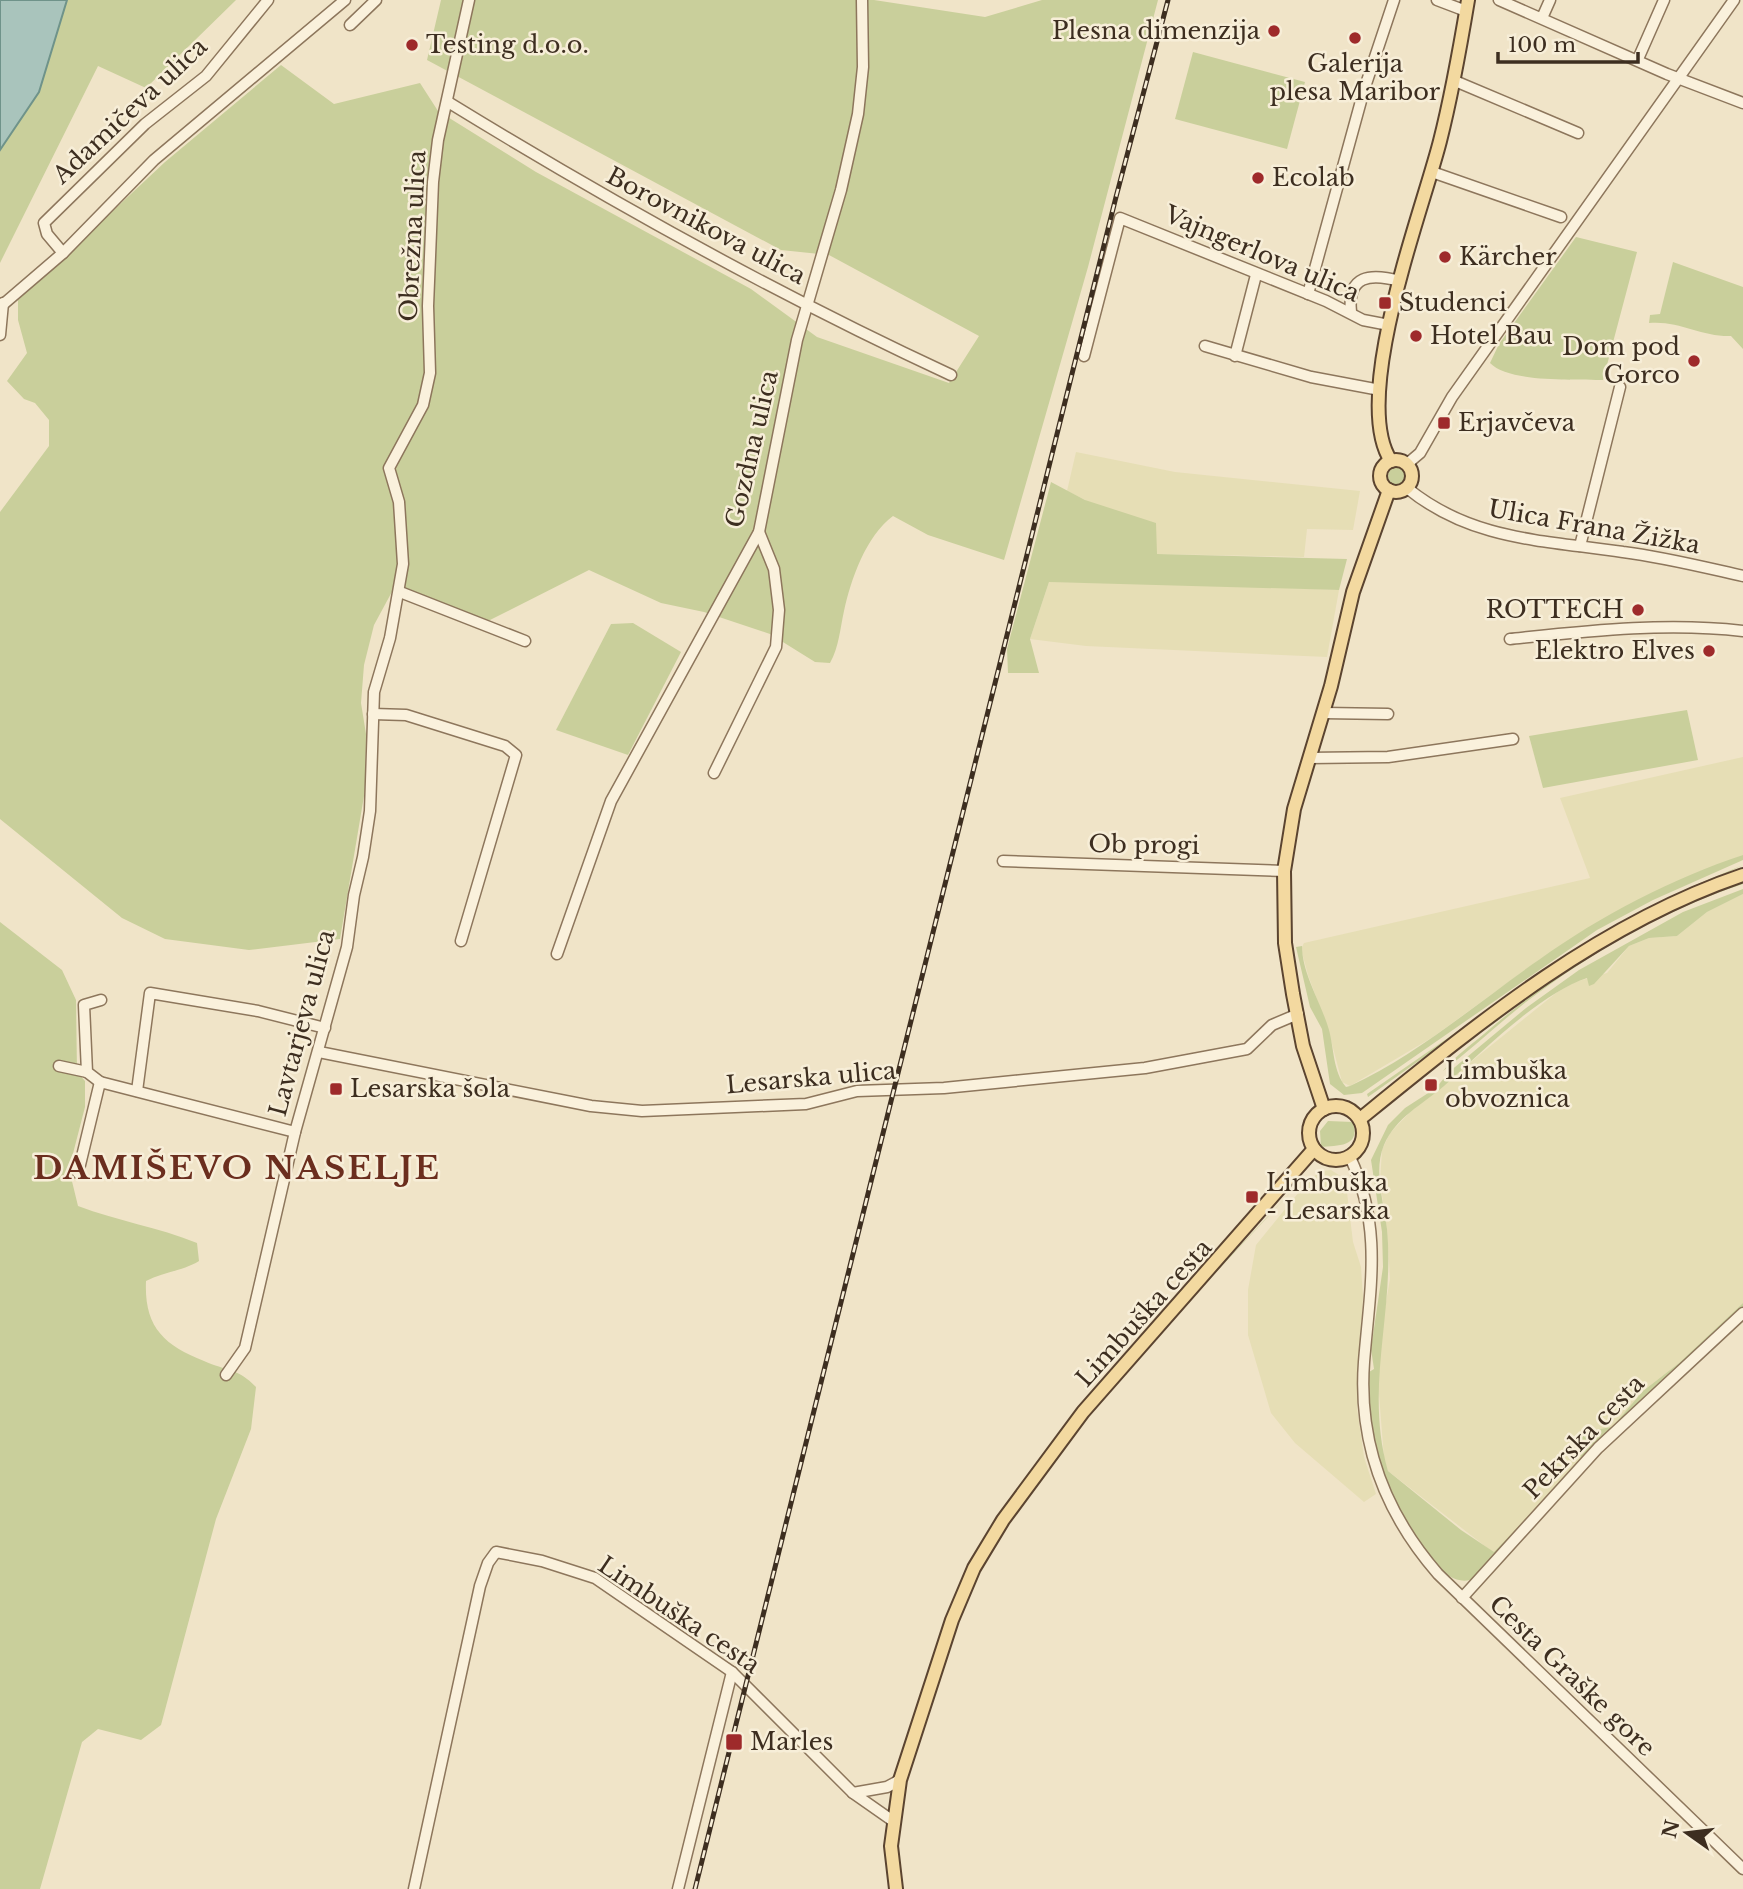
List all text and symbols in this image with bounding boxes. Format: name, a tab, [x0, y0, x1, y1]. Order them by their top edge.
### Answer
place label: Plesna dimenzija	[1052, 16, 1261, 45]
scale bar	[1498, 21, 1638, 65]
marker: Plesna dimenzija	[1266, 23, 1282, 39]
place label: Testing d.o.o.	[426, 30, 589, 59]
marker: Galerija plesa Maribor	[1347, 30, 1363, 46]
street label: Adamičeva ulica	[46, 31, 213, 190]
text: 100 m	[1508, 32, 1576, 58]
marker: Testing d.o.o.	[404, 37, 420, 53]
place label: Galerija plesa Maribor	[1270, 49, 1441, 106]
street label: Obrežna ulica	[394, 149, 432, 322]
street label: Borovnikova ulica	[602, 161, 811, 291]
place label: Ecolab	[1272, 163, 1355, 192]
marker: Ecolab	[1250, 170, 1266, 186]
street label: Vajngerlova ulica	[1160, 199, 1365, 308]
place label: Kärcher	[1459, 242, 1557, 271]
marker: Kärcher	[1437, 249, 1453, 265]
place label: Studenci	[1399, 288, 1507, 317]
marker: Studenci	[1377, 295, 1393, 311]
place label: Hotel Bau	[1430, 321, 1553, 350]
marker: Hotel Bau	[1408, 328, 1424, 344]
place label: Dom pod Gorco	[1562, 332, 1680, 389]
marker: Dom pod Gorco	[1686, 353, 1702, 369]
street label: Gozdna ulica	[719, 367, 784, 530]
place label: Erjavčeva	[1458, 408, 1576, 437]
marker: Erjavčeva	[1436, 415, 1452, 431]
street label: Ulica Frana Žižka	[1486, 494, 1703, 560]
place label: ROTTECH	[1486, 595, 1624, 624]
marker: ROTTECH	[1630, 602, 1646, 618]
place label: Elektro Elves	[1535, 636, 1695, 665]
marker: Elektro Elves	[1701, 643, 1717, 659]
street label: Ob progi	[1088, 829, 1200, 860]
street label: Lavtarjeva ulica	[263, 926, 341, 1119]
street label: Lesarska ulica	[725, 1056, 898, 1099]
place label: Limbuška obvoznica	[1445, 1056, 1571, 1113]
place label: Lesarska šola	[350, 1074, 511, 1103]
marker: Limbuška obvoznica	[1423, 1077, 1439, 1093]
marker: Lesarska šola	[328, 1081, 344, 1097]
district label: DAMIŠEVO NASELJE	[33, 1148, 441, 1188]
place label: Limbuška - Lesarska	[1266, 1168, 1391, 1225]
marker: Limbuška - Lesarska	[1244, 1189, 1260, 1205]
street label: Limbuška cesta	[1070, 1232, 1218, 1392]
street label: Pekrska cesta	[1517, 1368, 1651, 1505]
street label: Limbuška cesta	[593, 1550, 766, 1680]
street label: Cesta Graške gore	[1484, 1589, 1661, 1762]
place label: Marles	[750, 1727, 833, 1756]
marker: Marles	[724, 1732, 744, 1752]
north arrow	[1652, 1798, 1722, 1868]
text: N	[1658, 1817, 1684, 1840]

